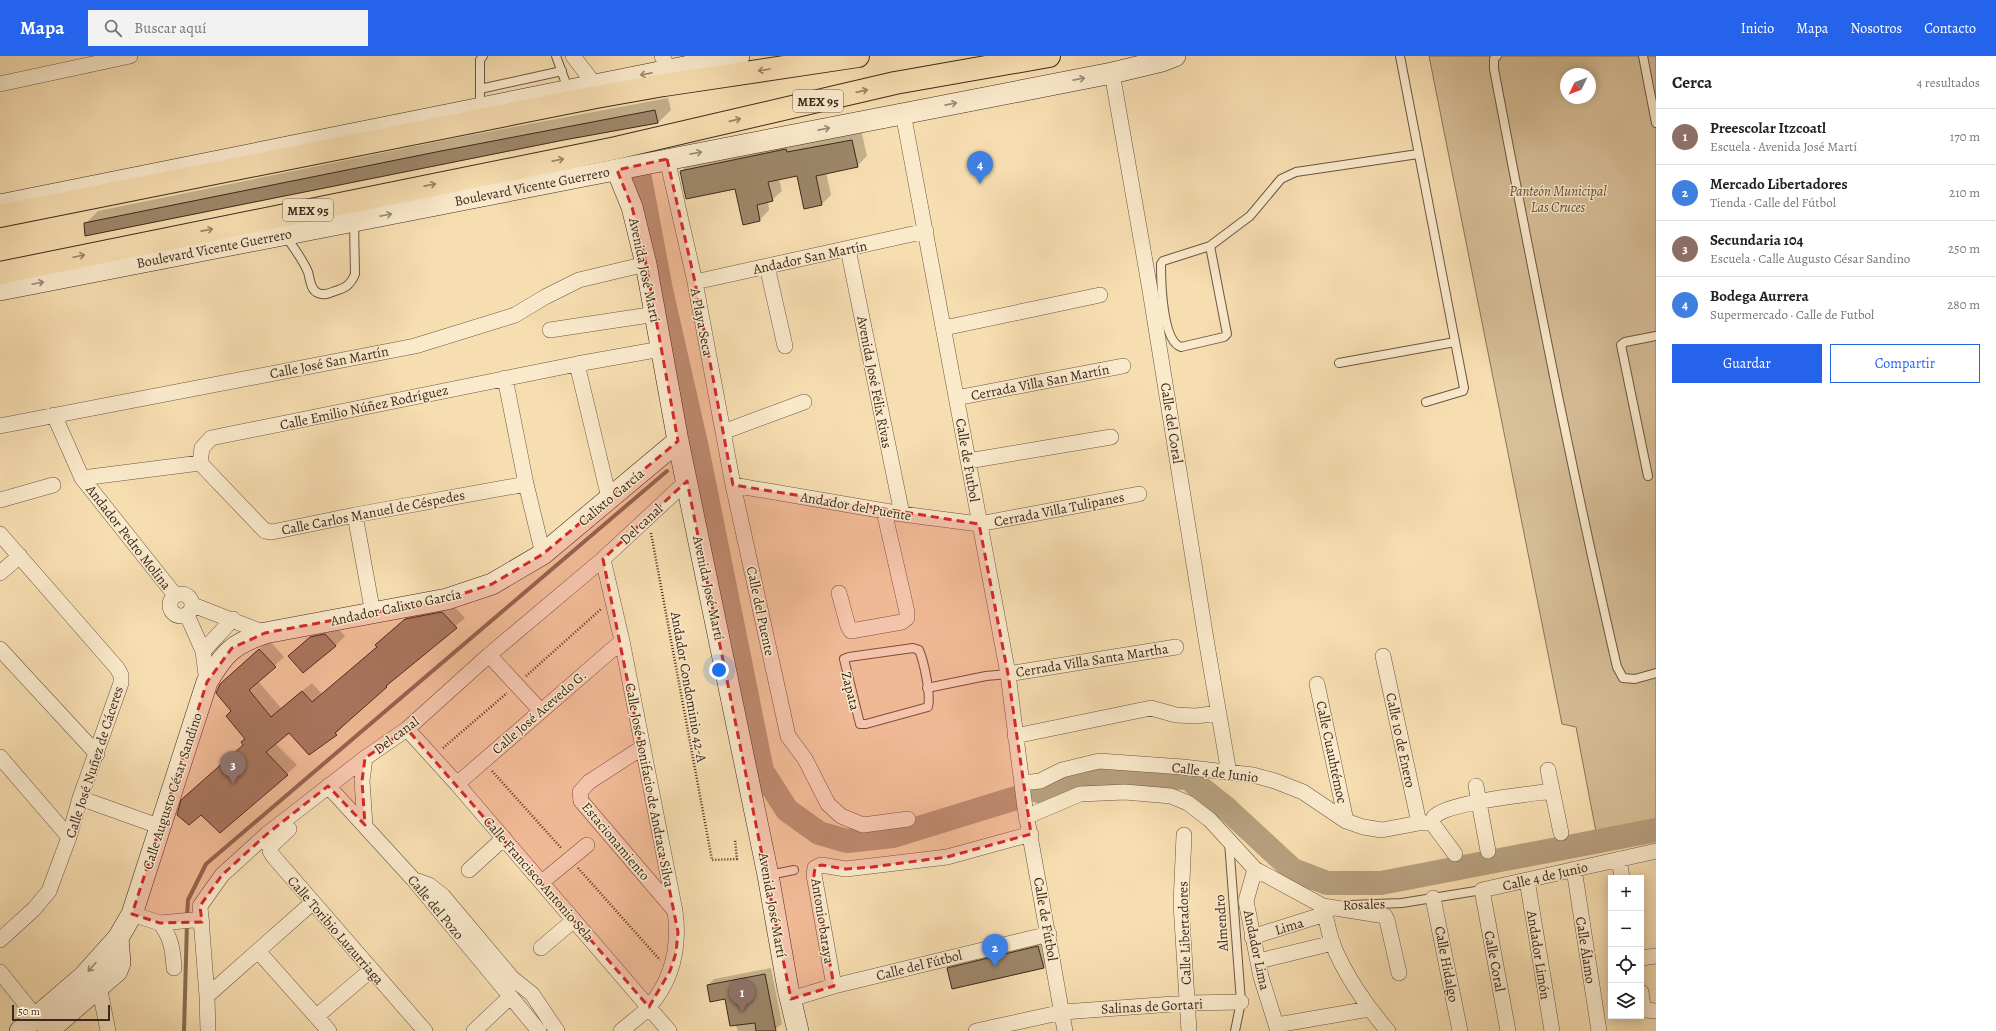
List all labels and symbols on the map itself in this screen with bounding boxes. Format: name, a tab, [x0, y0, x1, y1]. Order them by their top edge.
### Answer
one-way arrow	[758, 66, 771, 74]
north arrow	[1560, 68, 1596, 104]
one-way arrow	[640, 71, 653, 79]
one-way arrow	[1072, 75, 1085, 83]
one-way arrow	[855, 87, 868, 94]
road number: MEX 95	[793, 90, 843, 112]
one-way arrow	[944, 100, 957, 108]
one-way arrow	[729, 116, 742, 124]
one-way arrow	[817, 124, 830, 132]
one-way arrow	[689, 149, 702, 157]
pin: 4	[967, 151, 993, 184]
one-way arrow	[551, 155, 564, 163]
street label: Boulevard Vicente Guerrero	[453, 162, 611, 211]
one-way arrow	[423, 181, 436, 189]
park label: Panteón Municipal Las Cruces	[1509, 182, 1607, 217]
road number: MEX 95	[283, 199, 333, 221]
one-way arrow	[379, 210, 392, 218]
street label: Avenida José Martí	[624, 215, 665, 324]
street label: Boulevard Vicente Guerrero	[135, 224, 293, 273]
one-way arrow	[200, 226, 213, 234]
street label: Andador San Martín	[750, 236, 869, 279]
one-way arrow	[72, 252, 85, 260]
one-way arrow	[31, 278, 44, 286]
street label: A Playa Seca	[685, 285, 718, 358]
street label: Avenida José Félix Rivas	[852, 313, 897, 450]
street label: Calle José San Martín	[268, 342, 391, 383]
street label: Cerrada Villa San Martín	[969, 360, 1111, 405]
street label: Calle Emilio Núñez Rodríguez	[278, 380, 450, 435]
street label: Calle del Coral	[1156, 381, 1187, 466]
street label: Calle de Futbol	[951, 417, 984, 504]
street label: Calixto García	[574, 464, 649, 531]
street label: Andador Pedro Molina	[81, 480, 176, 594]
street label: Calle Carlos Manuel de Céspedes	[280, 485, 466, 540]
street label: Andador del Puente	[798, 487, 913, 526]
street label: Cerrada Villa Tulipanes	[992, 488, 1126, 531]
street label: Del canal	[616, 499, 667, 549]
street label: Avenida José Martí	[688, 533, 729, 642]
street label: Calle del Puente	[742, 564, 779, 658]
street label: Andador Calixto García	[328, 584, 464, 631]
street label: Andador Condominio 42-A	[666, 609, 711, 765]
street label: Cerrada Villa Santa Martha	[1014, 639, 1170, 682]
your location	[709, 660, 729, 680]
street label: Calle José Acevedo G.	[488, 666, 591, 759]
street label: Zapata	[837, 670, 865, 713]
street label: Calle José Bonifacio de Andraca Silva	[620, 681, 679, 889]
street label: Calle José Nuñez de Cáceres	[61, 684, 128, 841]
street label: Calle 10 de Enero	[1381, 691, 1420, 789]
street label: Calle Cuauhtémoc	[1311, 699, 1352, 805]
street label: Calle Augusto César Sandino	[138, 710, 207, 872]
street label: Del canal	[370, 712, 423, 759]
pin: 3	[220, 751, 246, 784]
street label: Calle 4 de Junio	[1171, 758, 1259, 787]
street label: Estacionamiento	[577, 798, 654, 885]
street label: Calle Francisco Antonio Sela	[479, 813, 599, 946]
street label: Avenida José Martí	[754, 850, 791, 959]
street label: Calle 4 de Junio	[1501, 857, 1590, 896]
street label: Calle del Pozo	[403, 871, 468, 944]
street label: Calle Toribio Luzurriaga	[283, 872, 388, 989]
street label: Antonio baraya	[806, 876, 839, 966]
street label: Calle de Fútbol	[1029, 876, 1062, 963]
street label: Calle Libertadores	[1173, 881, 1196, 985]
street label: Almendro	[1210, 894, 1233, 953]
street label: Rosales	[1342, 894, 1386, 915]
street label: Andador Lima	[1239, 907, 1274, 992]
street label: Andador Limón	[1522, 908, 1555, 1001]
street label: Lima	[1272, 913, 1306, 940]
street label: Calle Álamo	[1571, 915, 1600, 985]
street label: Calle Hidalgo	[1430, 924, 1463, 1004]
street label: Calle Coral	[1479, 929, 1510, 994]
pin: 2	[982, 934, 1008, 967]
street label: Calle del Fútbol	[874, 945, 965, 985]
one-way arrow	[87, 962, 96, 972]
pin: 1	[729, 979, 755, 1012]
street label: Salinas de Gortari	[1101, 994, 1204, 1019]
scale bar	[12, 1003, 110, 1022]

